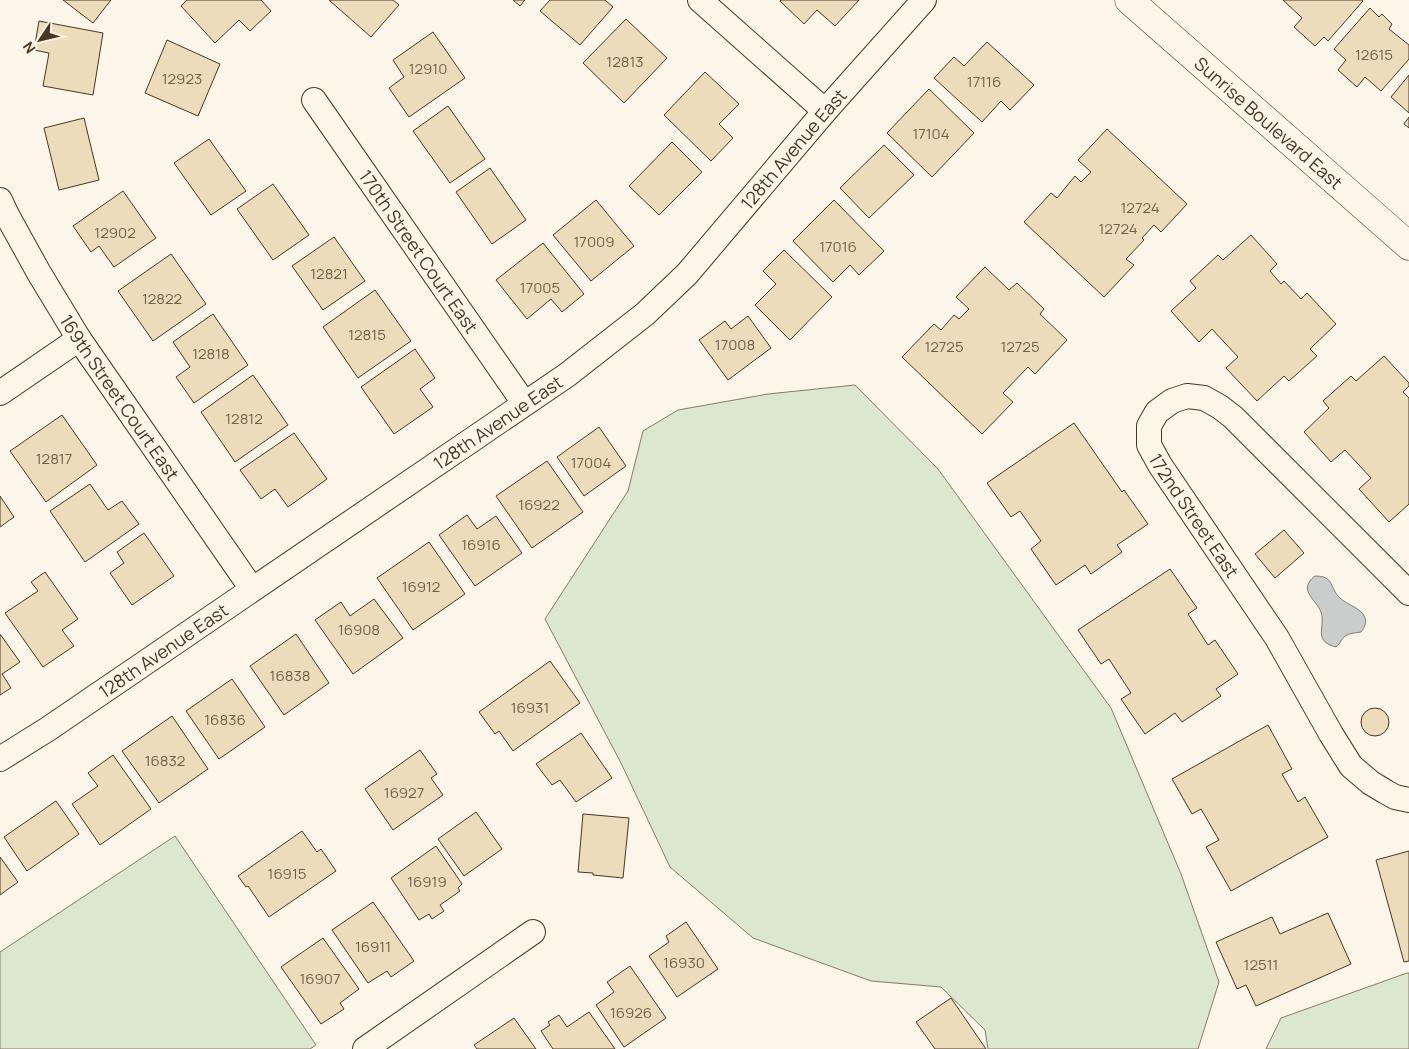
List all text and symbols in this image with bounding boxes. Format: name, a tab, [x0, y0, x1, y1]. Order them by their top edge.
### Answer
north arrow	[15, 15, 65, 65]
text: N	[18, 38, 40, 57]
house number: 12615	[1355, 44, 1393, 65]
house number: 12813	[606, 51, 644, 72]
street label: Sunrise Boulevard East	[1190, 51, 1348, 194]
house number: 12910	[409, 58, 447, 79]
house number: 12923	[162, 68, 202, 89]
house number: 17116	[967, 71, 1001, 92]
street label: 128th Avenue East	[735, 83, 851, 214]
house number: 17104	[912, 123, 950, 144]
street label: 170th Street Court East	[354, 165, 484, 338]
house number: 12724	[1120, 197, 1160, 218]
house number: 12724	[1098, 218, 1138, 239]
house number: 12902	[94, 222, 136, 243]
house number: 17009	[574, 231, 615, 252]
house number: 17016	[819, 236, 857, 257]
house number: 12821	[310, 263, 348, 284]
house number: 17005	[520, 277, 560, 298]
house number: 12822	[142, 288, 182, 309]
street label: 169th Street Court East	[55, 310, 185, 485]
house number: 12815	[348, 324, 386, 345]
house number: 17008	[715, 334, 755, 355]
house number: 12725	[924, 336, 964, 357]
house number: 12725	[1000, 336, 1040, 357]
house number: 12818	[192, 343, 230, 364]
street label: 128th Avenue East	[428, 370, 567, 475]
house number: 12812	[225, 408, 263, 429]
house number: 12817	[36, 448, 72, 469]
street label: 172nd Street East	[1144, 449, 1245, 582]
house number: 17004	[571, 452, 611, 473]
house number: 16922	[518, 494, 560, 515]
house number: 16916	[461, 534, 501, 555]
house number: 16912	[402, 576, 440, 597]
street label: 128th Avenue East	[94, 598, 233, 703]
house number: 16908	[338, 619, 380, 640]
house number: 16838	[270, 665, 310, 686]
house number: 16931	[511, 697, 549, 718]
house number: 16836	[204, 709, 246, 730]
house number: 16832	[145, 750, 185, 771]
house number: 16927	[384, 782, 424, 803]
house number: 16915	[268, 863, 306, 884]
house number: 16919	[407, 871, 447, 892]
house number: 16911	[355, 936, 391, 957]
house number: 16930	[663, 952, 705, 973]
house number: 12511	[1244, 954, 1278, 975]
house number: 16907	[300, 968, 341, 989]
house number: 16926	[610, 1002, 652, 1023]

